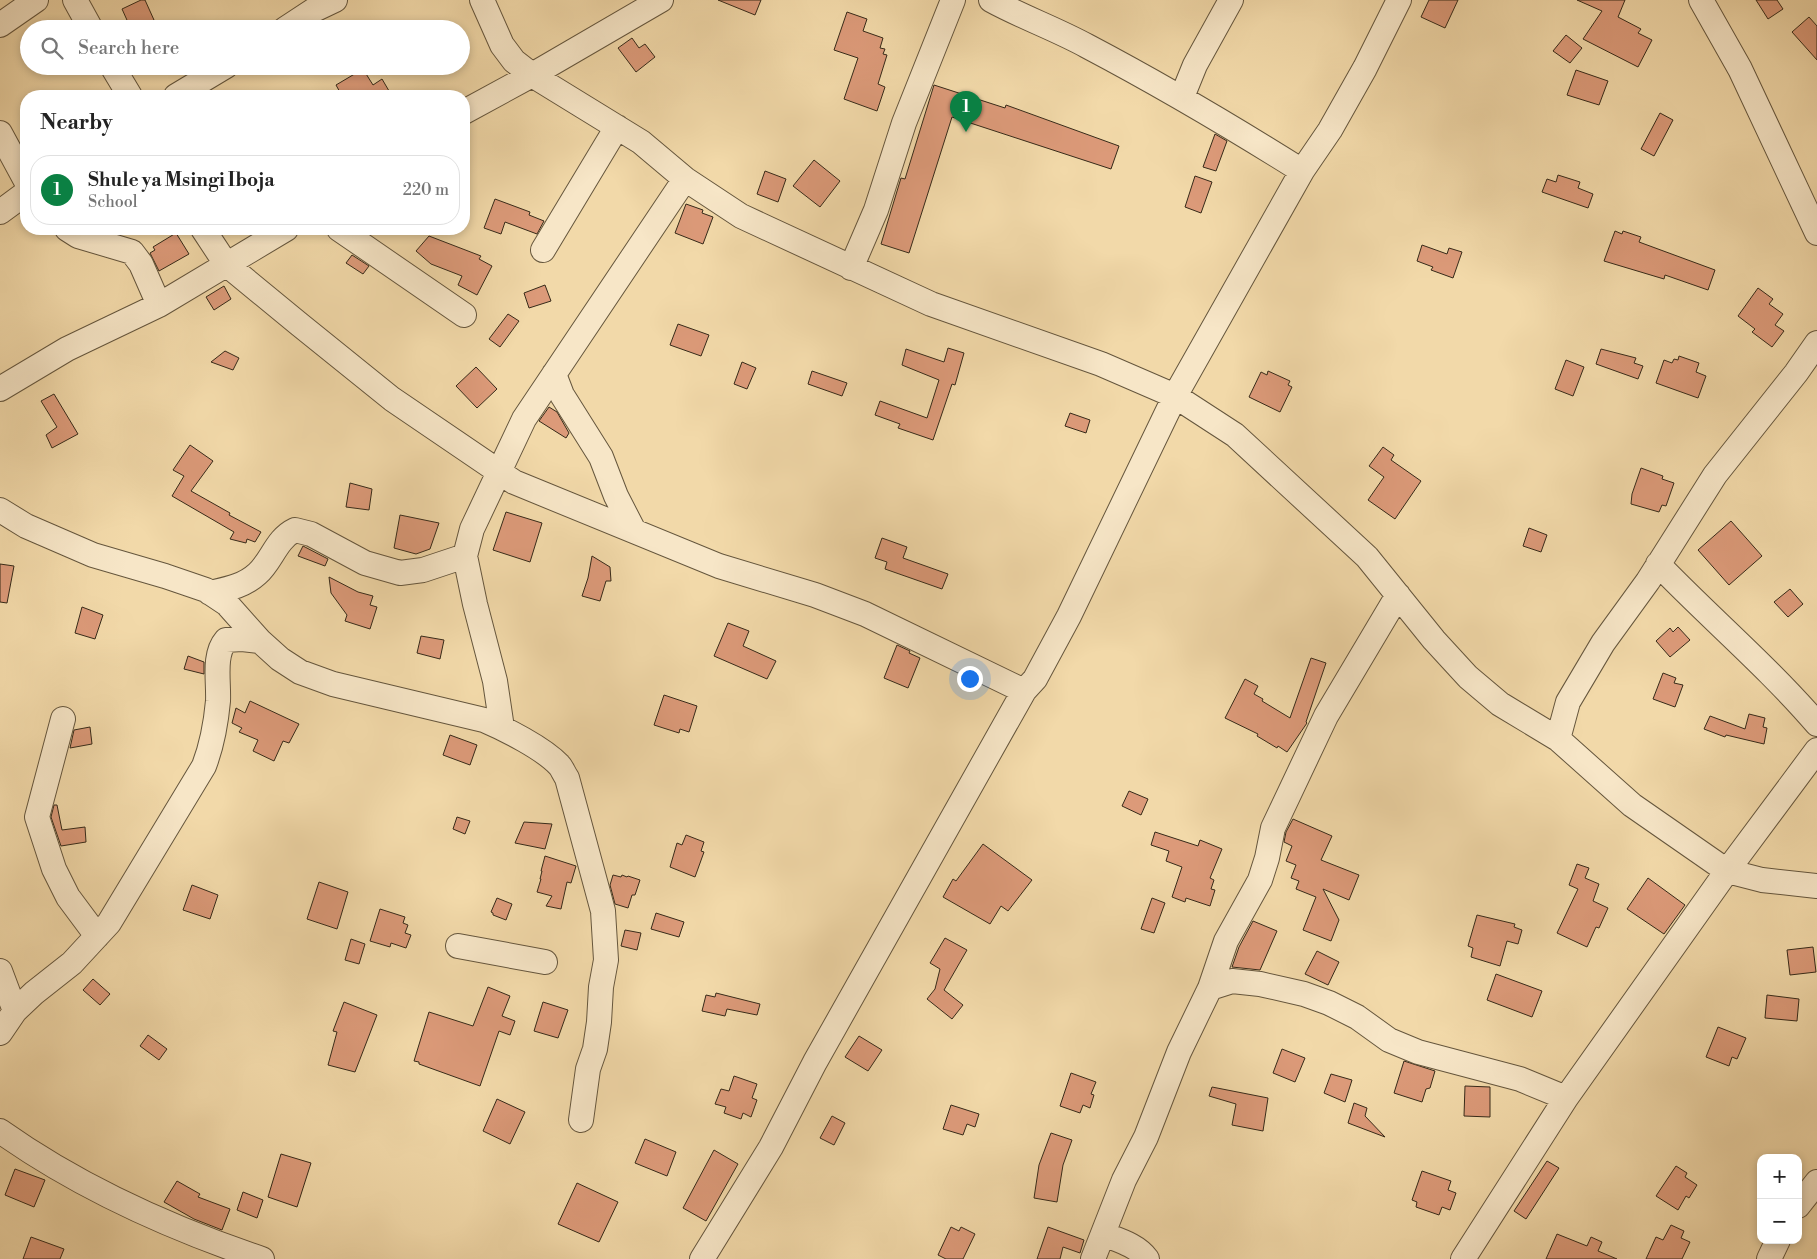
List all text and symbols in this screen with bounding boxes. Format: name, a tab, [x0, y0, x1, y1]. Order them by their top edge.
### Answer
search box	[20, 20, 470, 75]
icon: search	[38, 34, 66, 62]
text: Search here	[78, 36, 179, 60]
pin: 1	[950, 91, 982, 132]
text: Nearby	[40, 110, 113, 136]
text: Shule ya Msingi Iboja	[88, 168, 275, 192]
text: 1	[53, 180, 61, 200]
text: 220 m	[403, 180, 449, 200]
text: School	[88, 192, 137, 212]
your location	[957, 666, 983, 692]
map controls	[1757, 1154, 1802, 1244]
button: +	[1757, 1154, 1802, 1199]
button: −	[1757, 1199, 1802, 1244]

